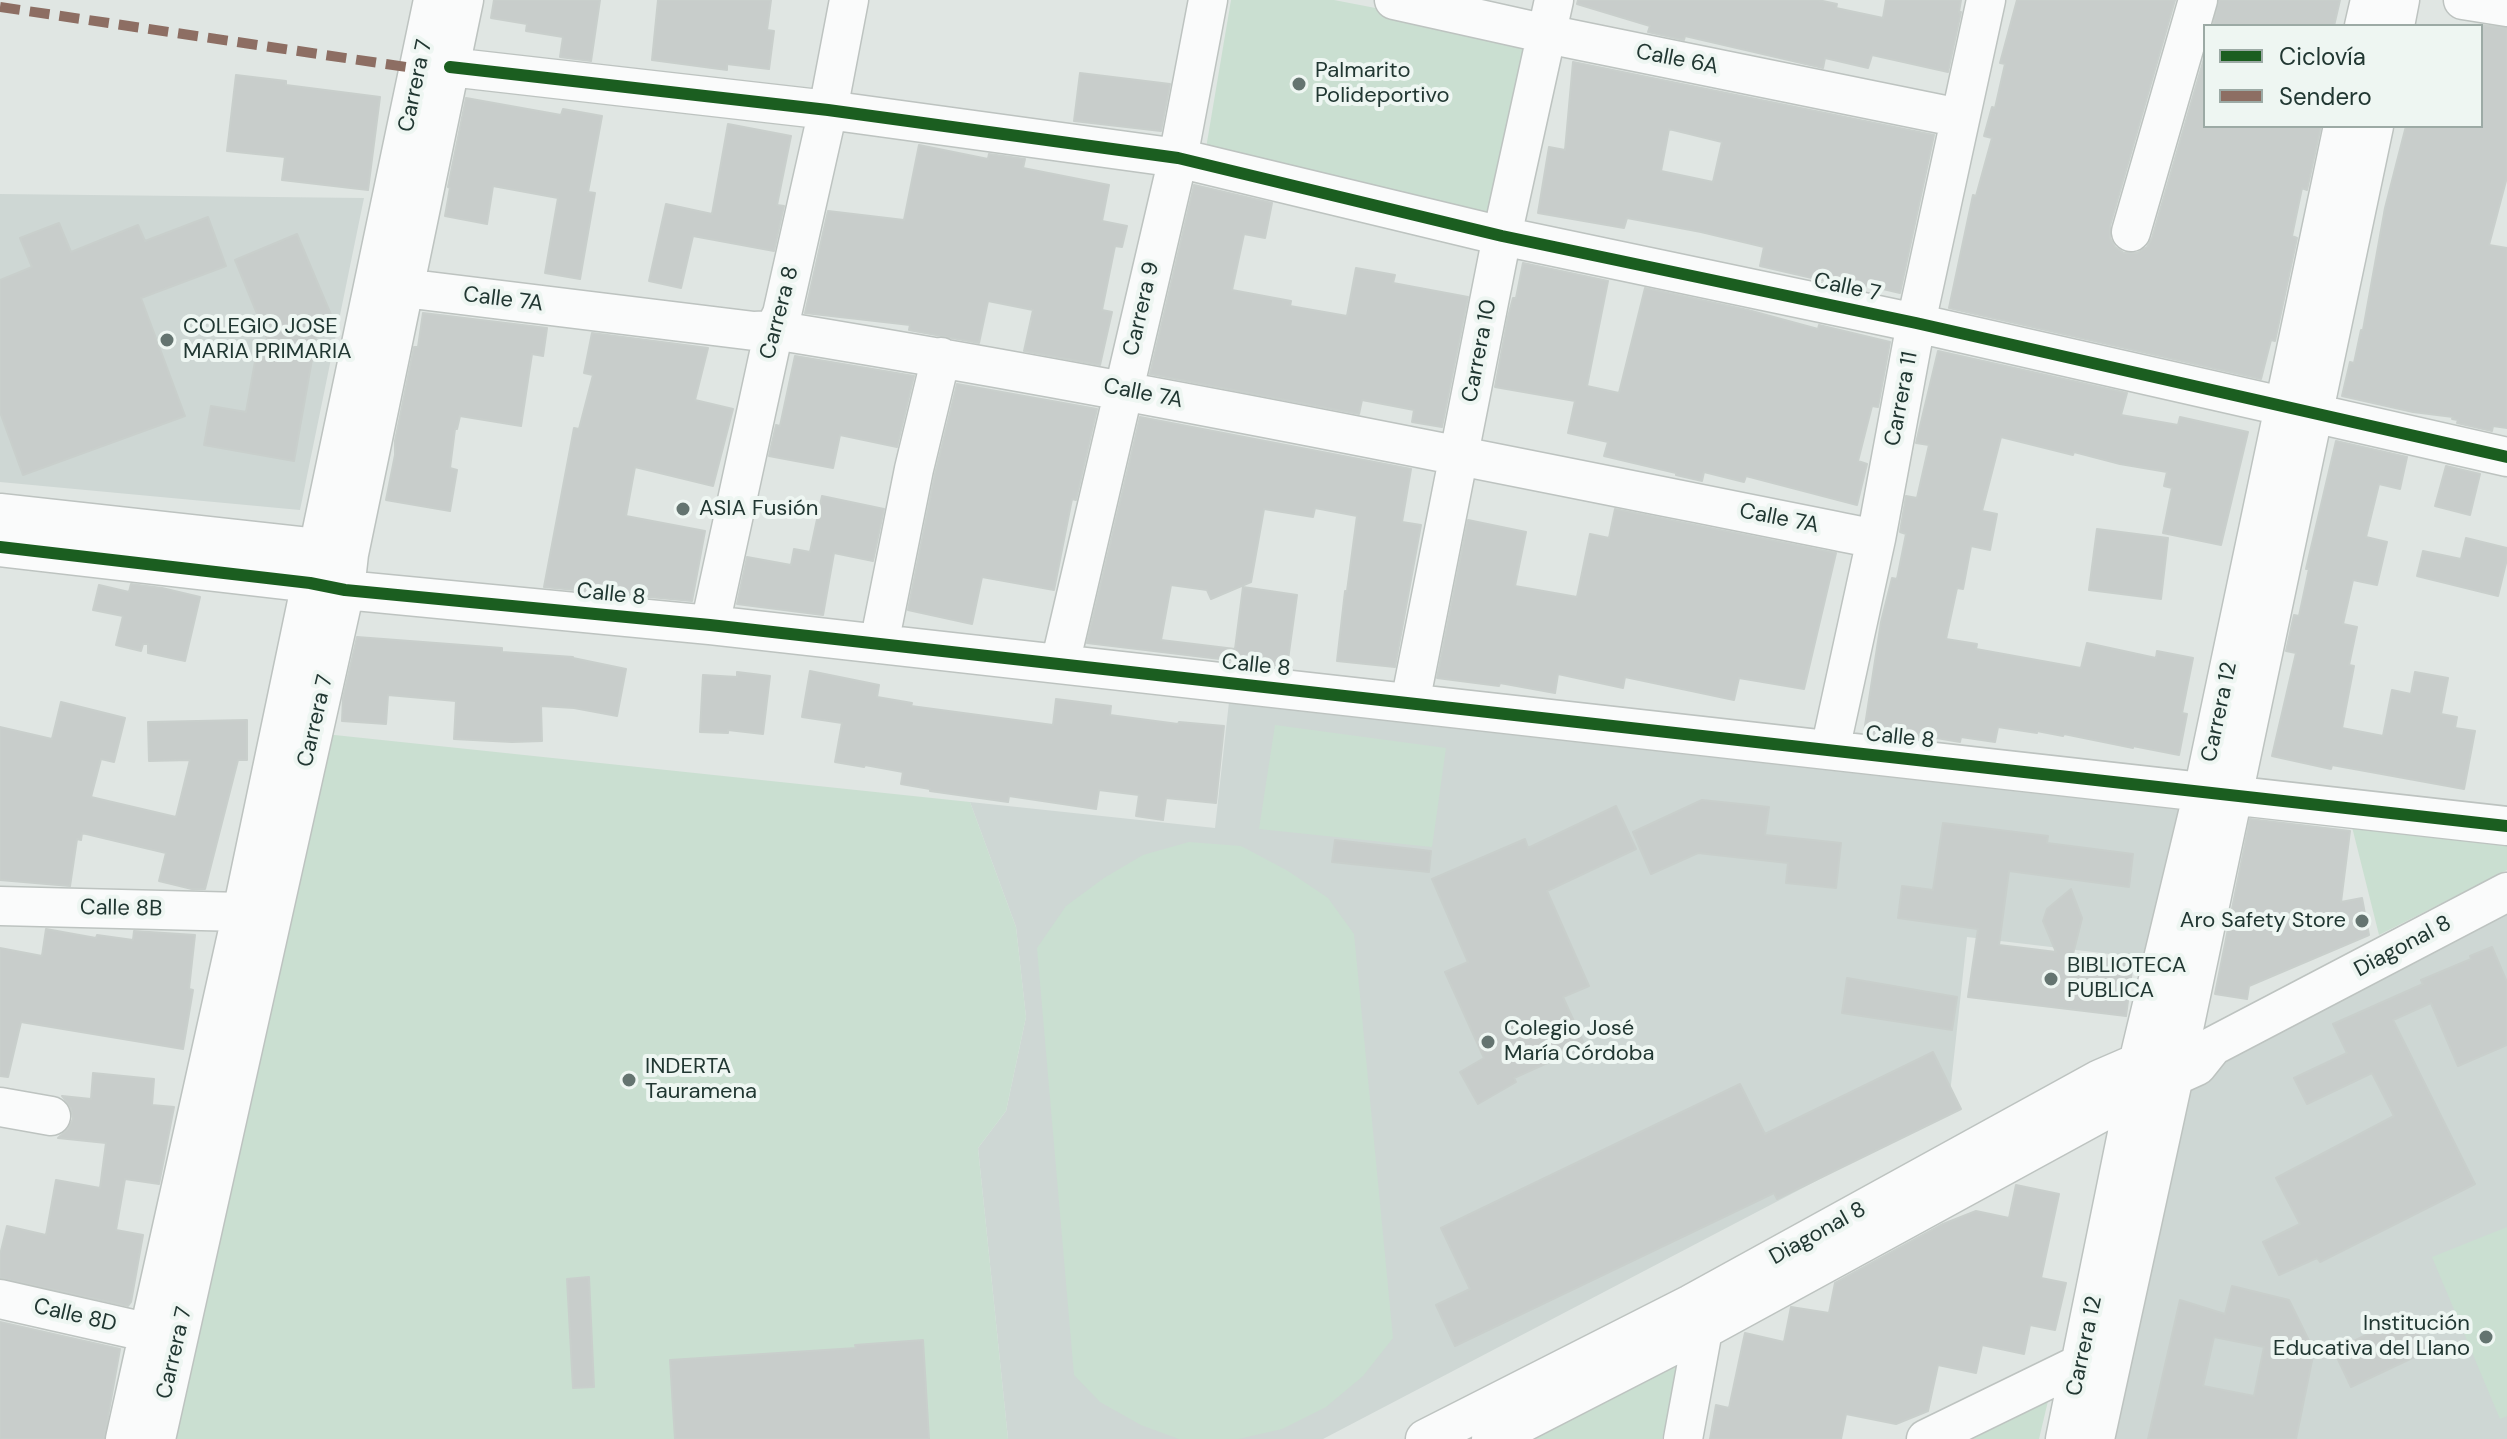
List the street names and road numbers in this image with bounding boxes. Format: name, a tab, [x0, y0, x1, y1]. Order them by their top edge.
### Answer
street label: Carrera 7	[393, 37, 439, 135]
street label: Calle 6A	[1634, 39, 1720, 81]
street label: Carrera 9	[1118, 259, 1166, 359]
street label: Carrera 8	[755, 263, 805, 363]
street label: Calle 7	[1811, 268, 1883, 308]
street label: Calle 7A	[462, 282, 544, 318]
street label: Carrera 10	[1457, 297, 1503, 405]
street label: Carrera 11	[1880, 349, 1924, 449]
street label: Calle 7A	[1101, 373, 1185, 415]
street label: Calle 7A	[1737, 498, 1821, 540]
street label: Calle 8	[575, 578, 647, 612]
street label: Calle 8	[1220, 649, 1292, 683]
street label: Carrera 12	[2197, 660, 2243, 764]
street label: Carrera 7	[293, 672, 339, 770]
street label: Calle 8	[1864, 721, 1936, 755]
street label: Calle 8B	[80, 895, 162, 923]
street label: Diagonal 8	[2350, 910, 2456, 984]
street label: Diagonal 8	[1765, 1197, 1871, 1271]
street label: Calle 8D	[31, 1294, 119, 1338]
street label: Carrera 12	[2062, 1294, 2108, 1398]
street label: Carrera 7	[152, 1304, 198, 1402]

